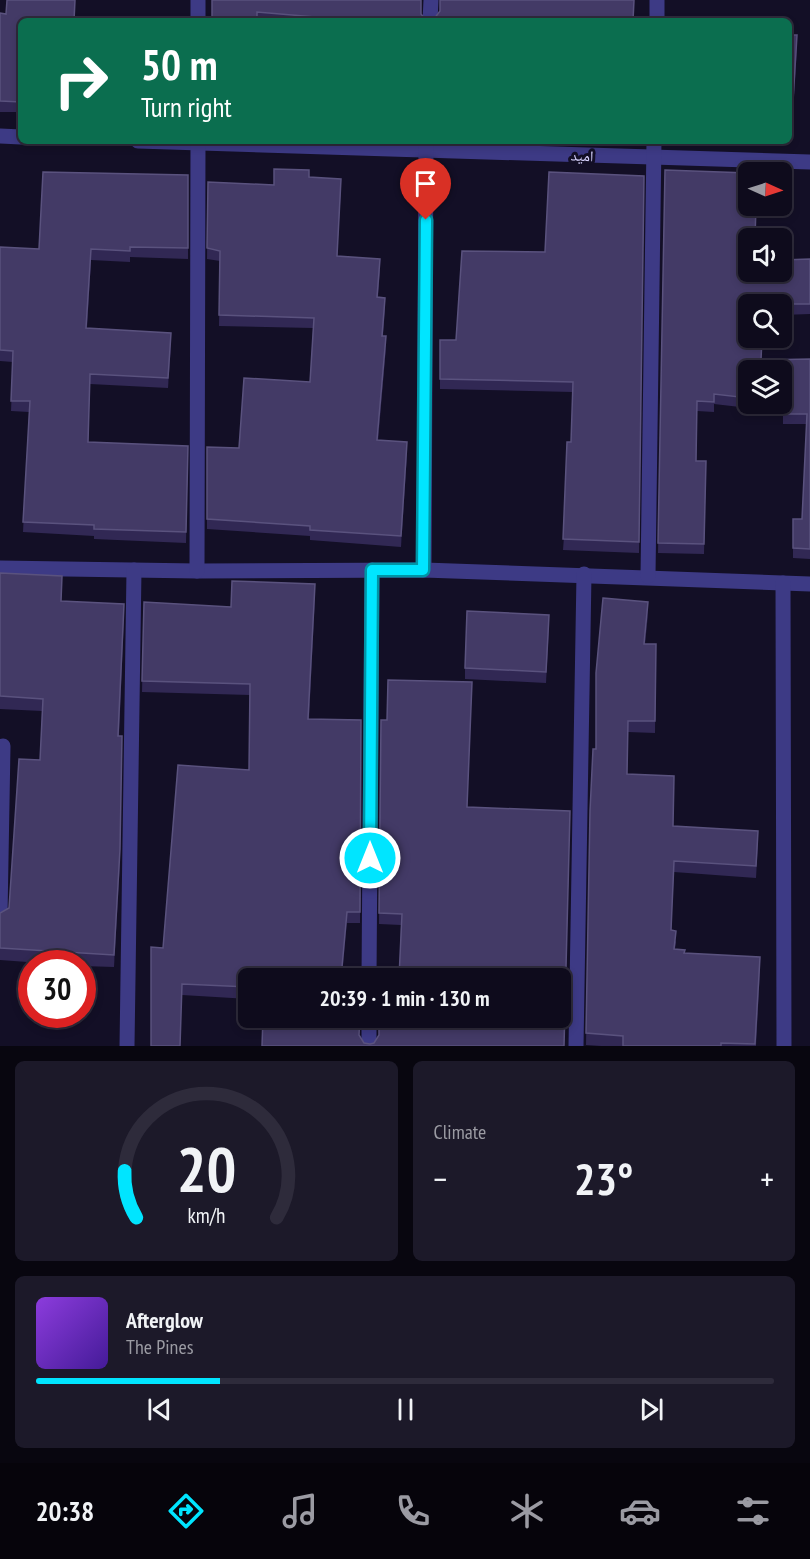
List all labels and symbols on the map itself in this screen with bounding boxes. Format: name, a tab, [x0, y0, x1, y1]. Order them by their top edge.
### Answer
street label: امید	[570, 146, 594, 165]
pin	[400, 158, 451, 220]
north arrow	[738, 162, 792, 216]
position arrow	[338, 826, 402, 890]
speed limit sign: 30	[18, 950, 96, 1028]

